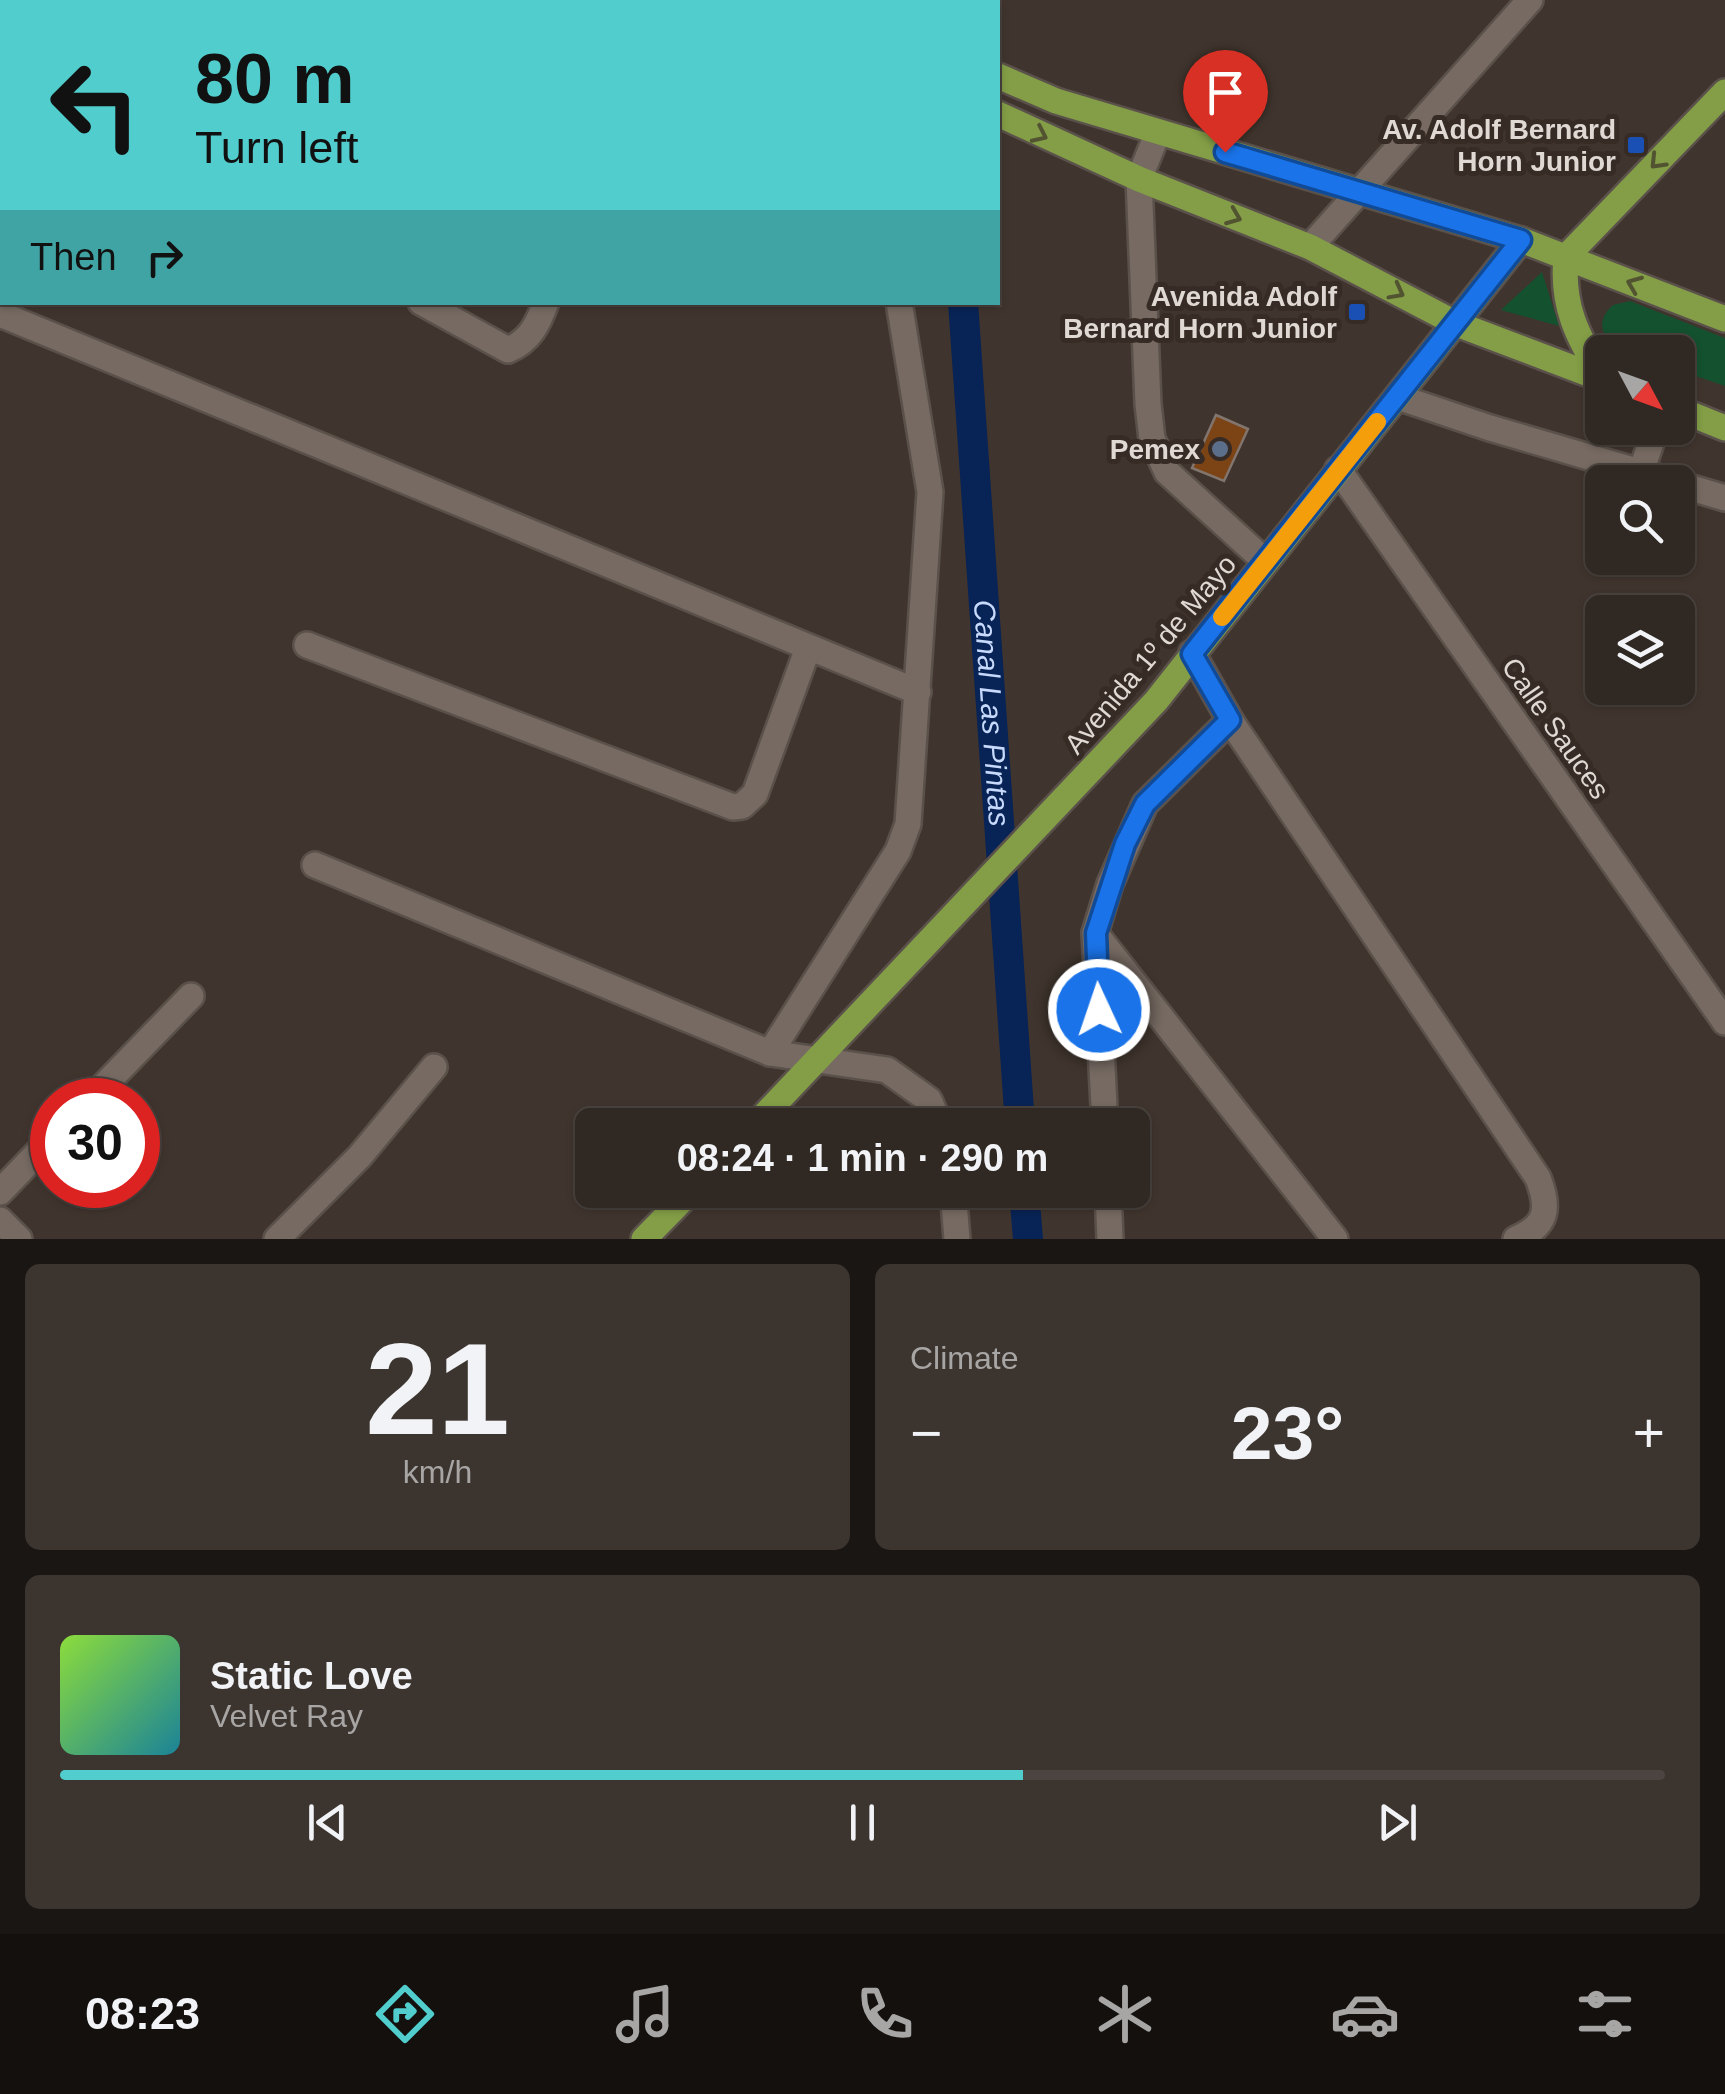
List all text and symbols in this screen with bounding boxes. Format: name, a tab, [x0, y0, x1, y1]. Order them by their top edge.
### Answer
icon: left	[30, 40, 160, 170]
text: 80 m	[195, 40, 355, 118]
pin	[1183, 50, 1268, 153]
icon: arrive	[1198, 65, 1253, 120]
place label: Av. Adolf Bernard Horn Junior	[1382, 114, 1616, 177]
text: Turn left	[195, 122, 358, 173]
one-way arrow	[1030, 123, 1048, 143]
marker: Av. Adolf Bernard Horn Junior	[1625, 134, 1647, 156]
one-way arrow	[1651, 151, 1669, 169]
one-way arrow	[1224, 206, 1242, 226]
icon: right	[137, 230, 192, 285]
text: Then	[30, 236, 117, 278]
one-way arrow	[1626, 275, 1644, 295]
one-way arrow	[1386, 280, 1404, 300]
place label: Avenida Adolf Bernard Horn Junior	[1063, 281, 1338, 344]
marker: Avenida Adolf Bernard Horn Junior	[1346, 301, 1368, 323]
north arrow	[1585, 335, 1695, 445]
map controls	[1585, 335, 1695, 705]
place label: Pemex	[1110, 434, 1200, 465]
marker: Pemex	[1209, 438, 1231, 460]
button: search	[1585, 465, 1695, 575]
street label: Avenida 1º de Mayo	[1058, 549, 1242, 760]
button: layers	[1585, 595, 1695, 705]
water label: Canal Las Pintas	[968, 599, 1016, 827]
street label: Calle Sauces	[1496, 652, 1616, 805]
position arrow	[1047, 958, 1151, 1062]
speed limit sign: 30	[30, 1078, 160, 1208]
text: 08:24 · 1 min · 290 m	[677, 1137, 1048, 1179]
text: 21	[365, 1316, 510, 1462]
text: Climate	[910, 1340, 1018, 1376]
text: 23°	[1231, 1391, 1344, 1475]
text: −	[910, 1402, 942, 1464]
text: +	[1633, 1402, 1665, 1464]
text: km/h	[403, 1454, 472, 1490]
text: Static Love	[210, 1655, 413, 1697]
text: Velvet Ray	[210, 1698, 363, 1734]
icon: previous	[300, 1795, 355, 1850]
icon: pause	[835, 1795, 890, 1850]
icon: next	[1370, 1795, 1425, 1850]
icon: directions	[370, 1979, 440, 2049]
icon: music	[610, 1979, 680, 2049]
icon: phone	[850, 1979, 920, 2049]
icon: climate	[1090, 1979, 1160, 2049]
icon: car	[1330, 1979, 1400, 2049]
icon: filters	[1570, 1979, 1640, 2049]
text: 08:23	[85, 1988, 200, 2039]

